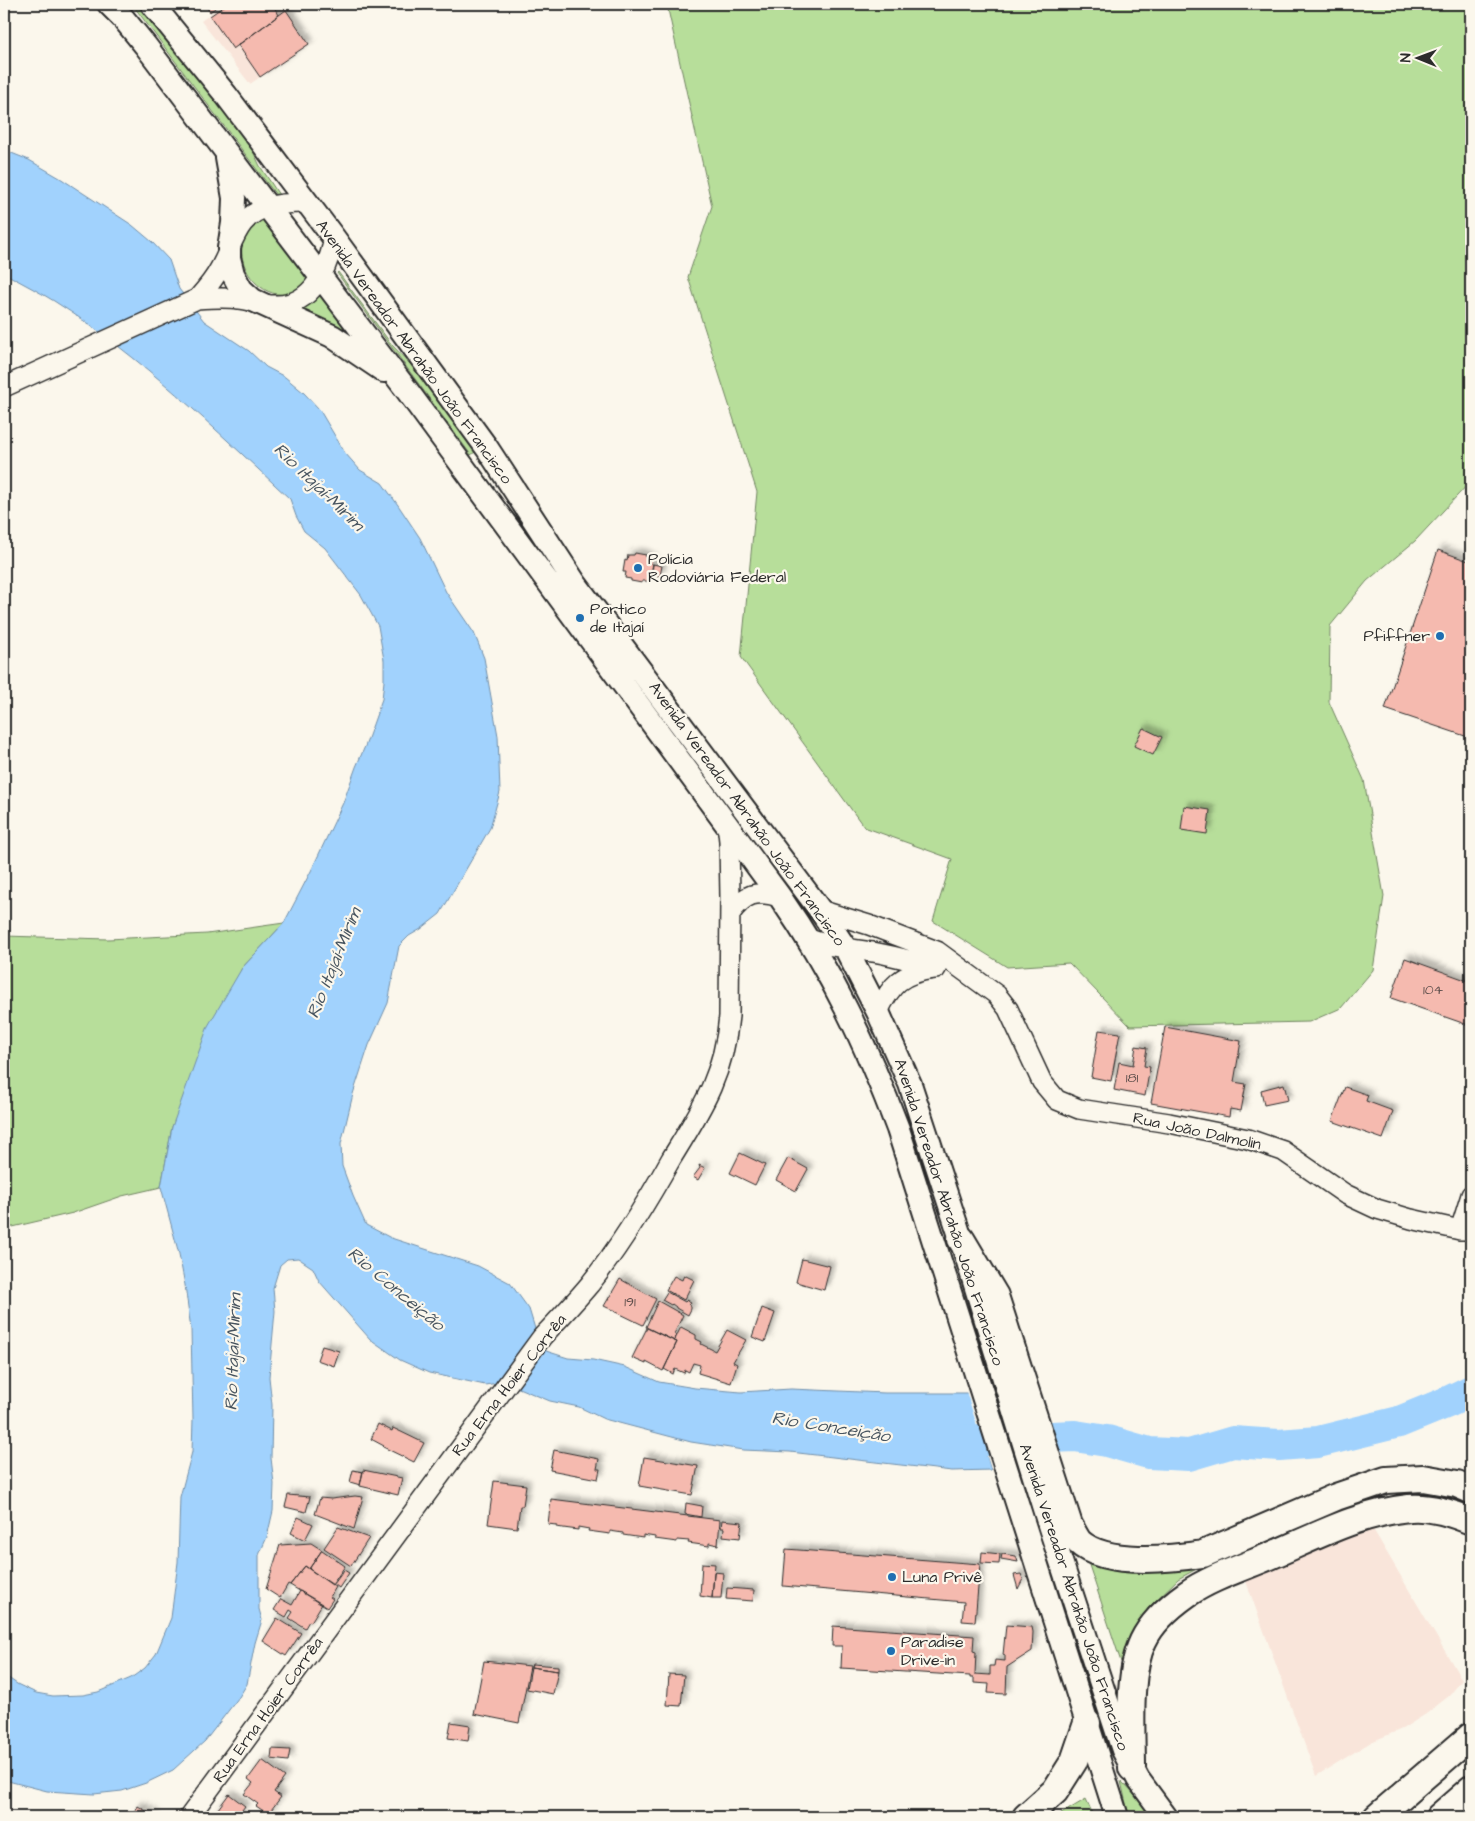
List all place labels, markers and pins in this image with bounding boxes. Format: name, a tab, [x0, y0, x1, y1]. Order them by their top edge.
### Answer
place label: Polícia Rodoviária Federal	[648, 548, 786, 588]
marker: Polícia Rodoviária Federal	[632, 562, 644, 574]
place label: Portico de Itajaí	[590, 598, 646, 638]
marker: Portico de Itajaí	[574, 612, 586, 624]
place label: Pfiffner	[1363, 625, 1430, 647]
marker: Pfiffner	[1434, 630, 1446, 642]
place label: Luna Privê	[902, 1566, 983, 1588]
marker: Luna Privê	[886, 1571, 898, 1583]
place label: Paradise Drive-in	[901, 1631, 964, 1671]
marker: Paradise Drive-in	[885, 1645, 897, 1657]

